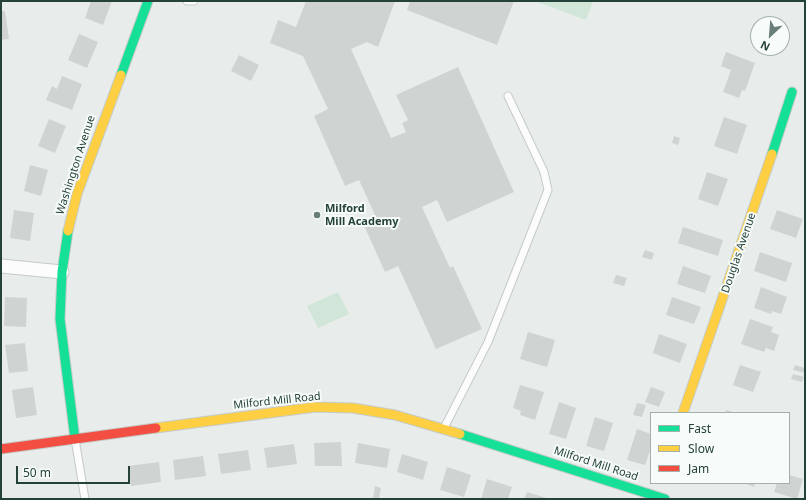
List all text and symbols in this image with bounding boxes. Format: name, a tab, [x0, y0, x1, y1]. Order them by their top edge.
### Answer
north arrow	[750, 16, 790, 56]
text: N	[758, 38, 772, 55]
street label: Washington Avenue	[54, 114, 98, 216]
place label: Milford Mill Academy	[325, 202, 398, 228]
marker: Milford Mill Academy	[312, 210, 322, 220]
street label: Douglas Avenue	[719, 211, 759, 295]
street label: Milford Mill Road	[233, 390, 321, 412]
legend	[650, 412, 790, 484]
text: Fast	[688, 420, 711, 437]
text: Slow	[688, 440, 714, 457]
street label: Milford Mill Road	[552, 444, 640, 484]
scale bar	[18, 458, 132, 484]
text: Jam	[688, 460, 709, 477]
text: 50 m	[23, 464, 51, 481]

